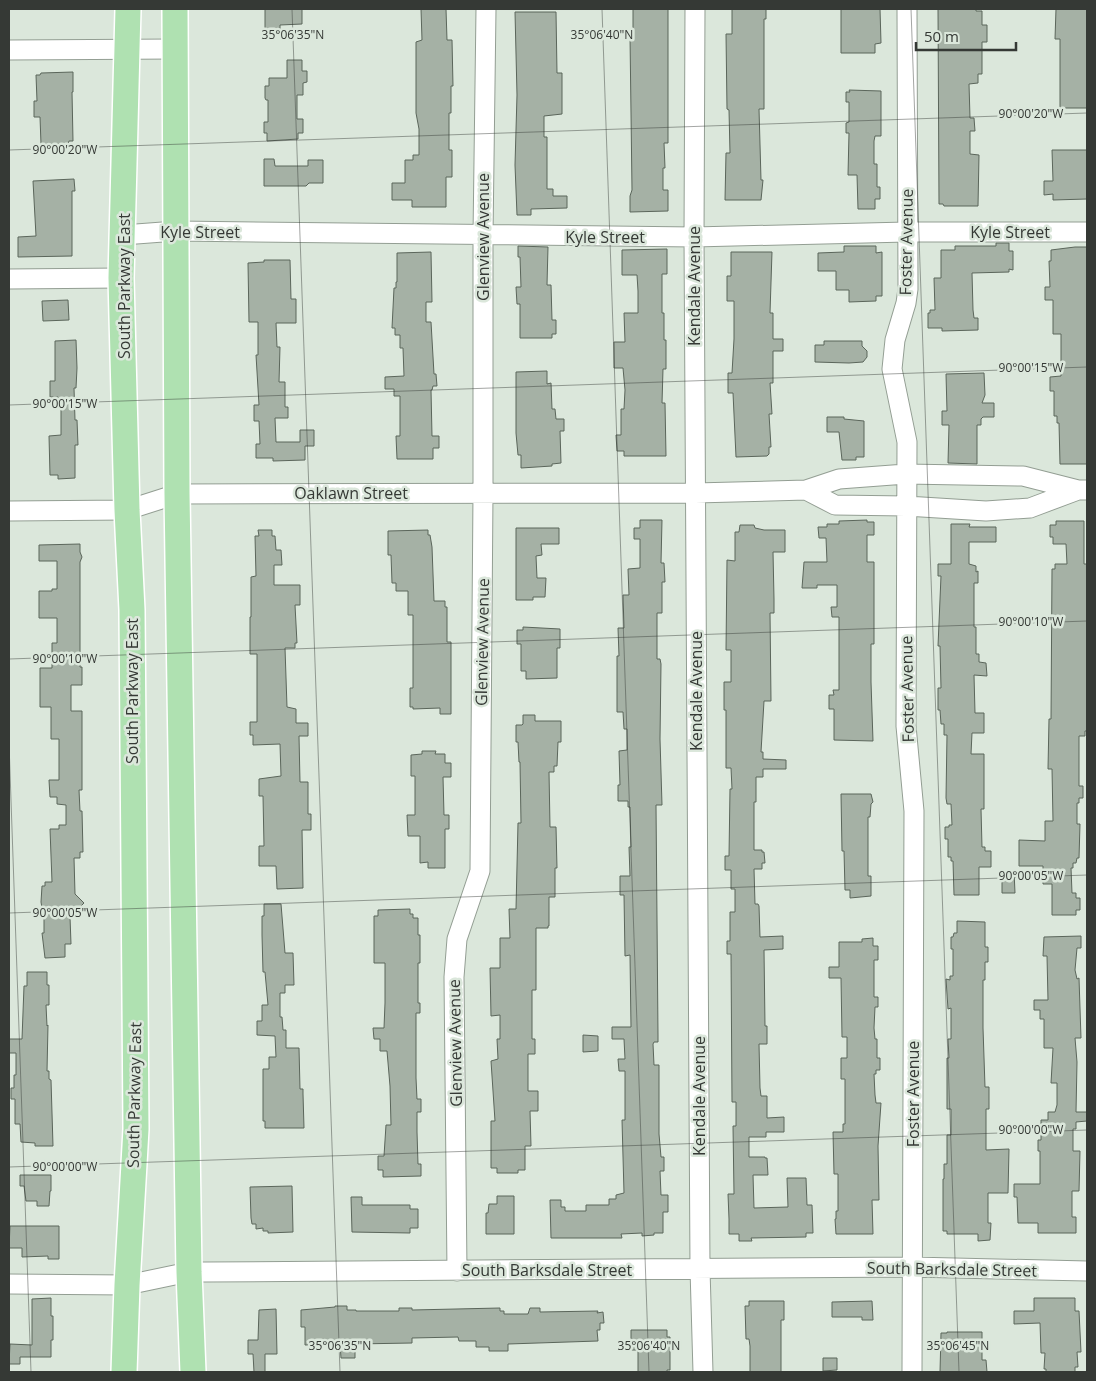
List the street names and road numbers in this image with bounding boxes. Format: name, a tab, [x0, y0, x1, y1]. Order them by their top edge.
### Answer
street label: Glenview Avenue	[472, 173, 494, 301]
street label: Foster Avenue	[894, 189, 918, 295]
street label: South Parkway East	[113, 213, 135, 359]
street label: Kyle Street	[160, 221, 240, 243]
street label: Kyle Street	[970, 221, 1050, 243]
street label: Kyle Street	[565, 226, 645, 248]
street label: Kendale Avenue	[683, 226, 705, 346]
street label: Oaklawn Street	[294, 482, 408, 504]
street label: Glenview Avenue	[470, 578, 494, 706]
street label: South Parkway East	[121, 618, 143, 764]
street label: Kendale Avenue	[685, 631, 707, 751]
street label: Foster Avenue	[895, 636, 919, 742]
street label: Glenview Avenue	[443, 979, 467, 1107]
street label: South Parkway East	[122, 1022, 146, 1168]
street label: Kendale Avenue	[688, 1036, 710, 1156]
street label: Foster Avenue	[902, 1041, 924, 1147]
street label: South Barksdale Street	[867, 1257, 1038, 1281]
street label: South Barksdale Street	[462, 1259, 632, 1281]

